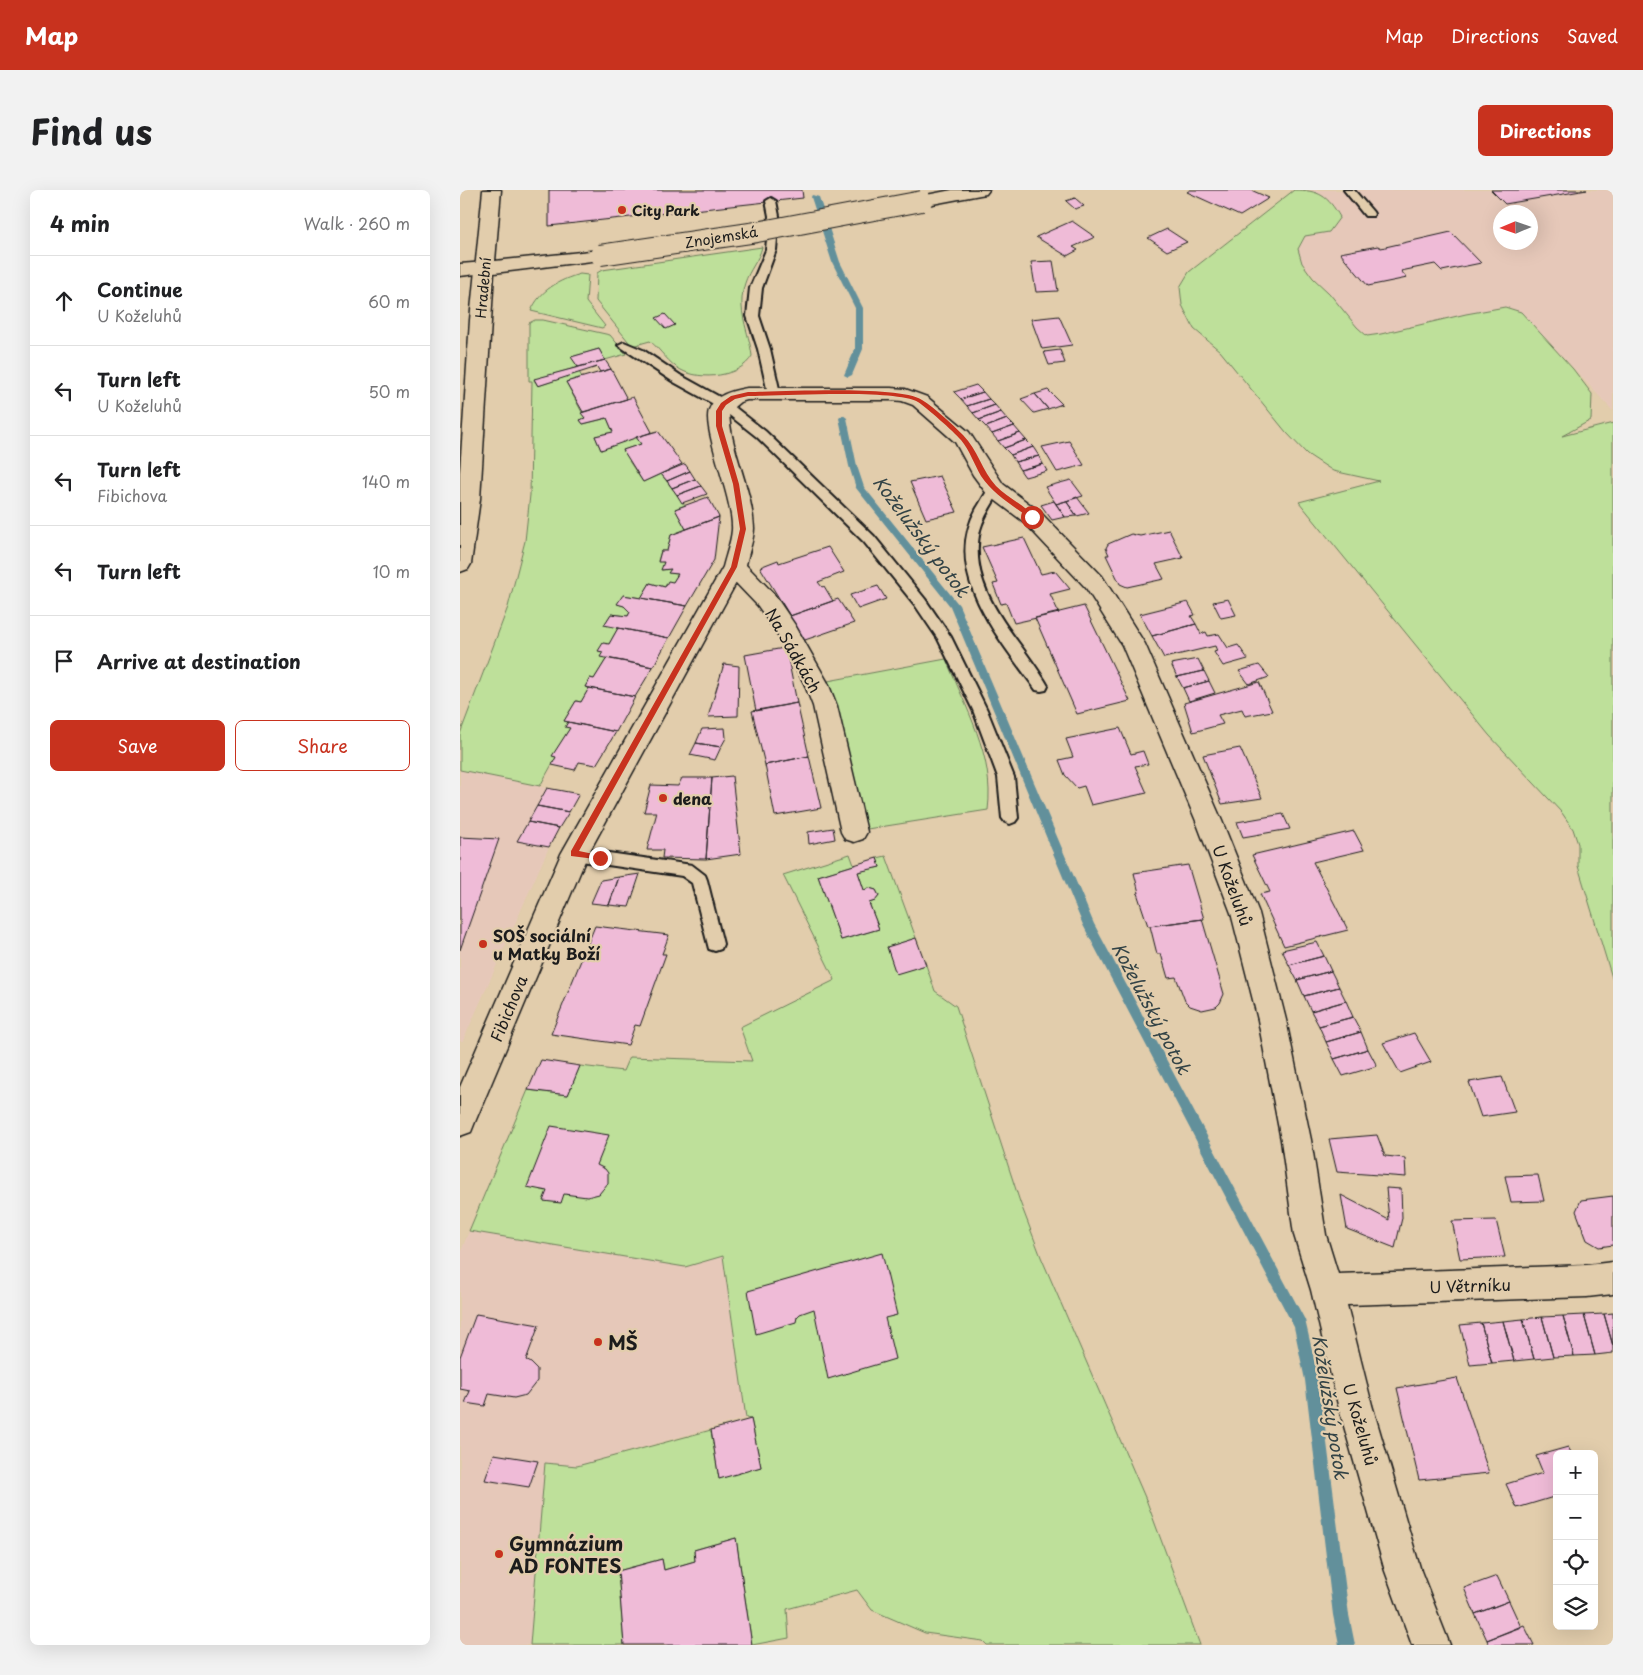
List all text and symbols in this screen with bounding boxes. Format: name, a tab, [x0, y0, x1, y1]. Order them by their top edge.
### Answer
text: Map	[25, 17, 78, 53]
text: Map	[1385, 22, 1423, 49]
text: Directions	[1451, 22, 1539, 49]
text: Saved	[1567, 22, 1618, 49]
text: Find us	[30, 104, 152, 157]
button: Directions	[1478, 105, 1613, 156]
place label: City Park	[632, 200, 700, 221]
marker: City Park	[616, 204, 628, 216]
north arrow	[1493, 205, 1538, 250]
text: 4 min	[50, 207, 110, 239]
text: Walk · 260 m	[304, 211, 410, 235]
street label: Znojemská	[683, 221, 759, 253]
street label: Hradební	[470, 257, 496, 319]
text: Continue	[97, 275, 183, 303]
icon: ahead	[50, 287, 78, 315]
text: 60 m	[368, 289, 410, 313]
text: U Koželuhů	[97, 303, 182, 327]
text: Turn left	[97, 365, 181, 393]
icon: left	[50, 377, 78, 405]
text: 50 m	[369, 379, 410, 403]
text: U Koželuhů	[97, 393, 182, 417]
text: Turn left	[97, 455, 181, 483]
icon: left	[50, 467, 78, 495]
text: 140 m	[362, 469, 410, 493]
water label: Koželužský potok	[867, 469, 977, 603]
text: Fibichova	[97, 483, 167, 507]
route start	[1021, 506, 1044, 529]
icon: left	[50, 557, 78, 585]
text: Turn left	[97, 557, 181, 585]
text: 10 m	[373, 559, 410, 583]
street label: Na Sádkách	[760, 603, 828, 697]
icon: arrive	[50, 647, 78, 675]
text: Arrive at destination	[97, 647, 301, 675]
button: Save	[50, 720, 225, 771]
button: Share	[235, 720, 410, 771]
place label: dena	[673, 786, 712, 810]
marker: dena	[657, 792, 669, 804]
street label: U Koželuhů	[1207, 841, 1259, 929]
route end	[589, 847, 612, 870]
place label: SOŠ sociální u Matky Boží	[493, 923, 600, 965]
water label: Koželužský potok	[1106, 937, 1199, 1080]
marker: SOŠ sociální u Matky Boží	[477, 938, 489, 950]
street label: Fibichova	[483, 971, 533, 1045]
street label: U Větrníku	[1429, 1272, 1511, 1298]
place label: MŠ	[608, 1328, 638, 1356]
water label: Koželužský potok	[1306, 1333, 1356, 1482]
marker: MŠ	[592, 1336, 604, 1348]
street label: U Koželuhů	[1338, 1380, 1384, 1468]
map controls	[1553, 1450, 1598, 1630]
button: +	[1553, 1450, 1598, 1495]
button: −	[1553, 1495, 1598, 1540]
place label: Gymnázium AD FONTES	[508, 1529, 623, 1579]
button: locate	[1553, 1540, 1598, 1585]
marker: Gymnázium AD FONTES	[493, 1548, 505, 1560]
button: layers	[1553, 1585, 1598, 1630]

